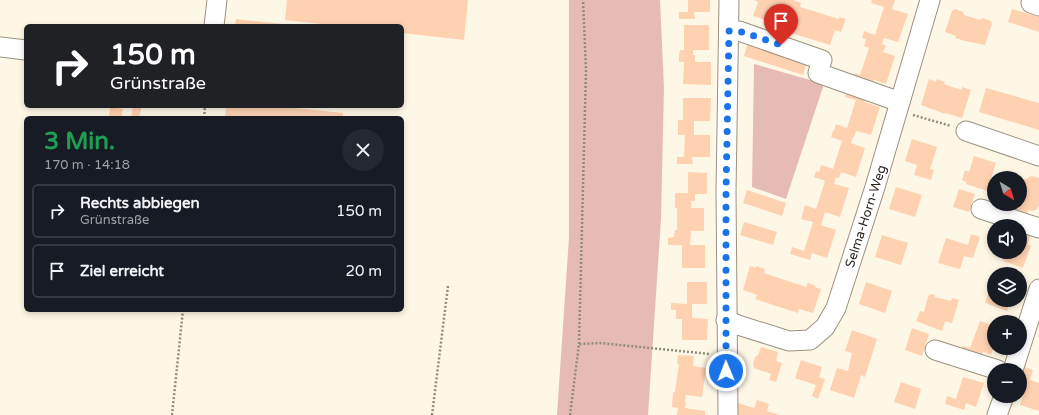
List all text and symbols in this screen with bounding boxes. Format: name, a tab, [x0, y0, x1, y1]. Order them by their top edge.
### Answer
pin	[764, 4, 798, 45]
icon: arrive	[770, 10, 792, 32]
text: 150 m	[110, 38, 196, 72]
icon: right	[44, 40, 96, 92]
text: Grünstraße	[110, 72, 206, 94]
text: 3 Min.	[44, 127, 115, 156]
button: close	[342, 129, 384, 171]
text: 170 m · 14:18	[44, 157, 130, 173]
street label: Selma-Horn-Weg	[842, 163, 890, 270]
north arrow	[987, 171, 1027, 211]
map controls	[987, 171, 1027, 403]
text: Rechts abbiegen	[80, 194, 200, 212]
icon: right	[46, 200, 68, 222]
text: 150 m	[336, 202, 382, 220]
text: Grünstraße	[80, 212, 149, 228]
button: sound	[987, 219, 1027, 259]
icon: arrive	[46, 260, 68, 282]
text: Ziel erreicht	[80, 262, 164, 280]
text: 20 m	[345, 262, 382, 280]
button: layers	[987, 267, 1027, 307]
button: +	[987, 315, 1027, 355]
position arrow	[705, 350, 747, 392]
button: −	[987, 363, 1027, 403]

